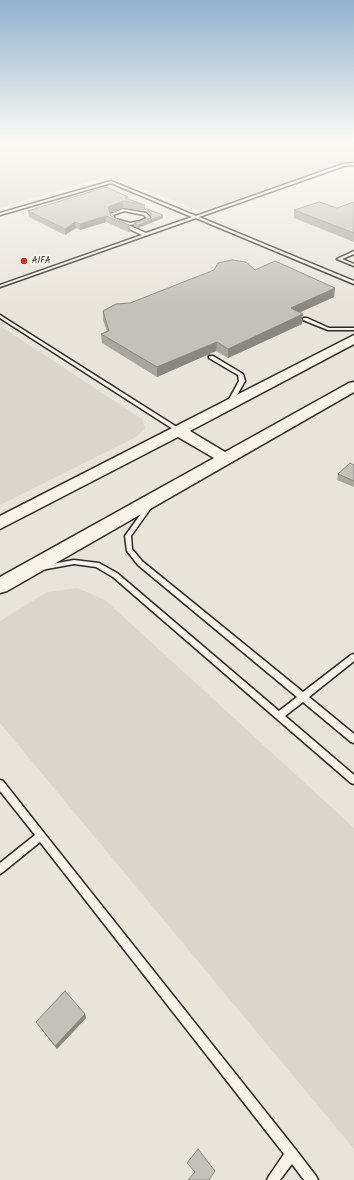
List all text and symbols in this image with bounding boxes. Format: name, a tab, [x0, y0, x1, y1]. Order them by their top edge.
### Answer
marker: AIFA	[19, 256, 29, 266]
place label: AIFA	[32, 256, 50, 266]

